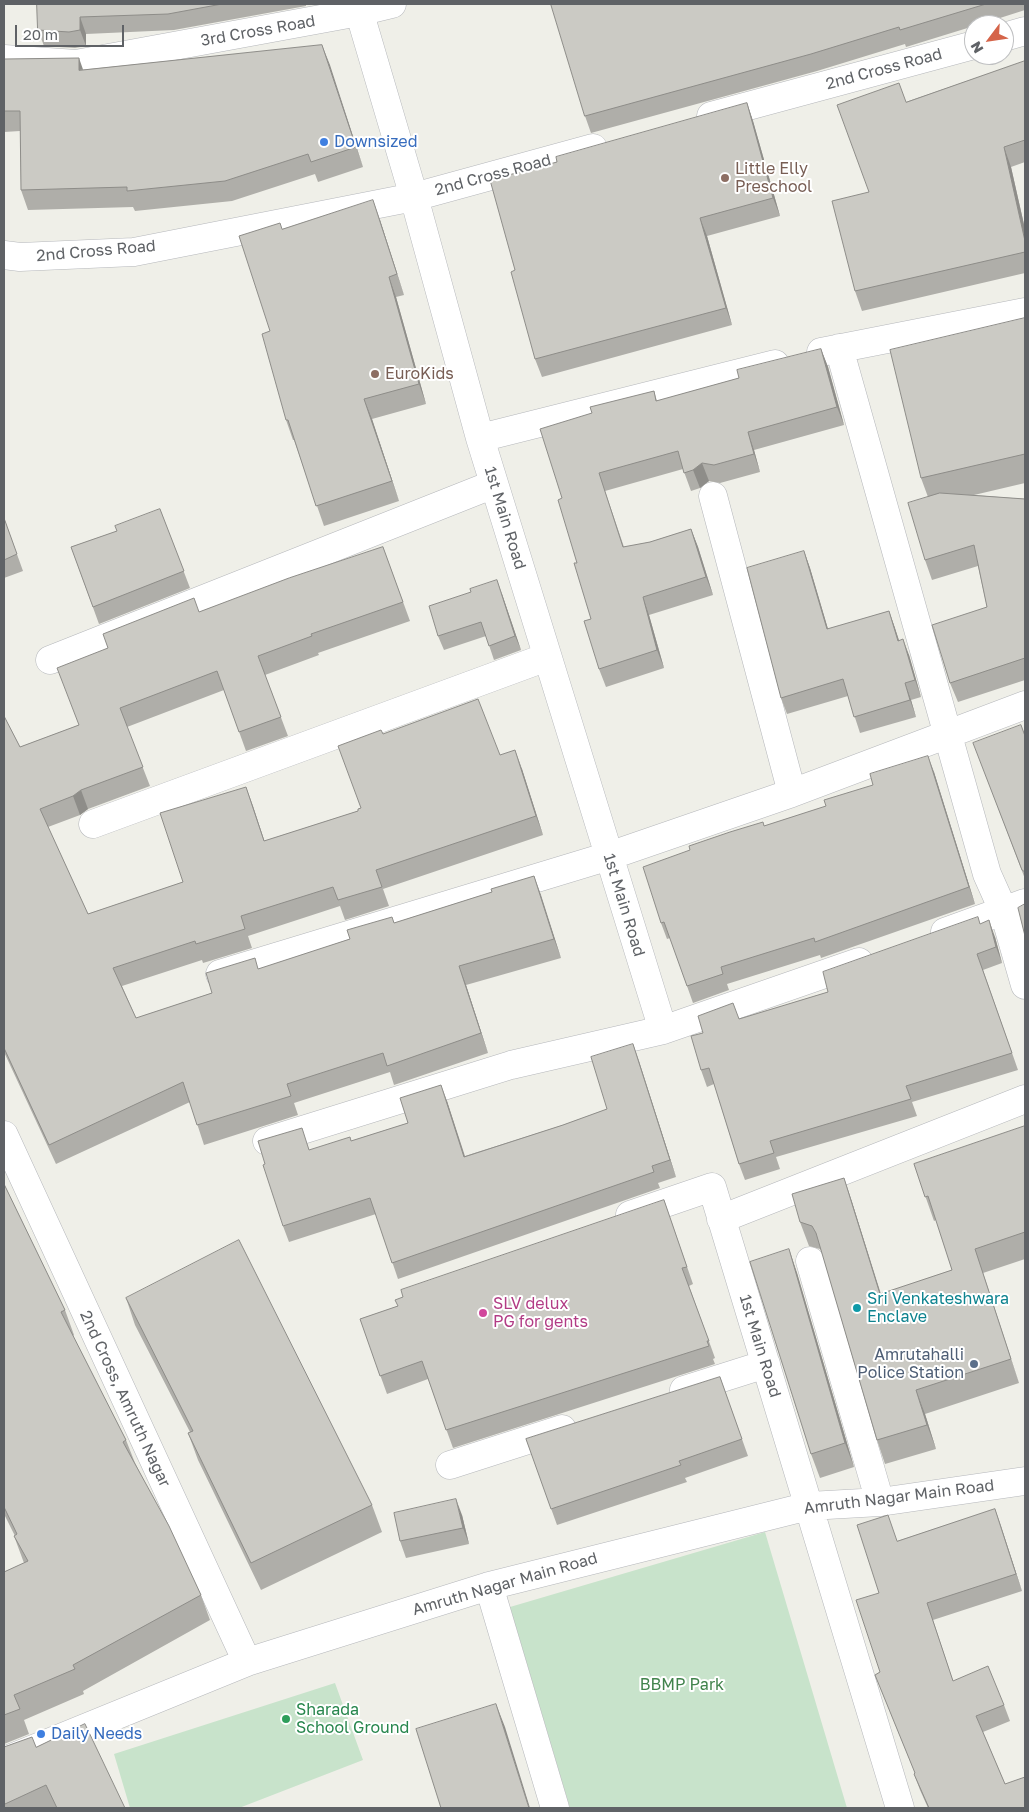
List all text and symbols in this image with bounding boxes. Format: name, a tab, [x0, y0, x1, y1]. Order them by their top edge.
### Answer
street label: 3rd Cross Road	[199, 11, 317, 51]
scale bar	[18, 15, 126, 47]
north arrow	[964, 15, 1014, 65]
text: 20 m	[23, 25, 58, 43]
text: N	[967, 39, 987, 56]
street label: 2nd Cross Road	[824, 44, 944, 94]
place label: Downsized	[334, 132, 417, 152]
marker: Downsized	[318, 136, 330, 148]
street label: 2nd Cross Road	[433, 150, 553, 200]
place label: Little Elly Preschool	[735, 159, 812, 197]
marker: Little Elly Preschool	[719, 172, 731, 184]
street label: 2nd Cross Road	[36, 236, 156, 266]
place label: EuroKids	[385, 364, 454, 384]
marker: EuroKids	[369, 368, 381, 380]
street label: 1st Main Road	[480, 464, 530, 572]
street label: 1st Main Road	[599, 851, 649, 959]
place label: Sri Venkateshwara Enclave	[867, 1289, 1009, 1327]
street label: 1st Main Road	[735, 1292, 785, 1400]
place label: SLV delux PG for gents	[493, 1294, 588, 1332]
marker: Sri Venkateshwara Enclave	[851, 1302, 863, 1314]
marker: SLV delux PG for gents	[477, 1307, 489, 1319]
street label: 2nd Cross, Amruth Nagar	[76, 1308, 174, 1490]
place label: Amrutahalli Police Station	[857, 1345, 964, 1383]
marker: Amrutahalli Police Station	[968, 1358, 980, 1370]
street label: Amruth Nagar Main Road	[803, 1476, 995, 1518]
street label: Amruth Nagar Main Road	[410, 1548, 600, 1620]
park label: BBMP Park	[640, 1675, 724, 1695]
place label: Sharada School Ground	[296, 1700, 409, 1738]
marker: Sharada School Ground	[280, 1713, 292, 1725]
place label: Daily Needs	[51, 1724, 142, 1744]
marker: Daily Needs	[35, 1728, 47, 1740]

